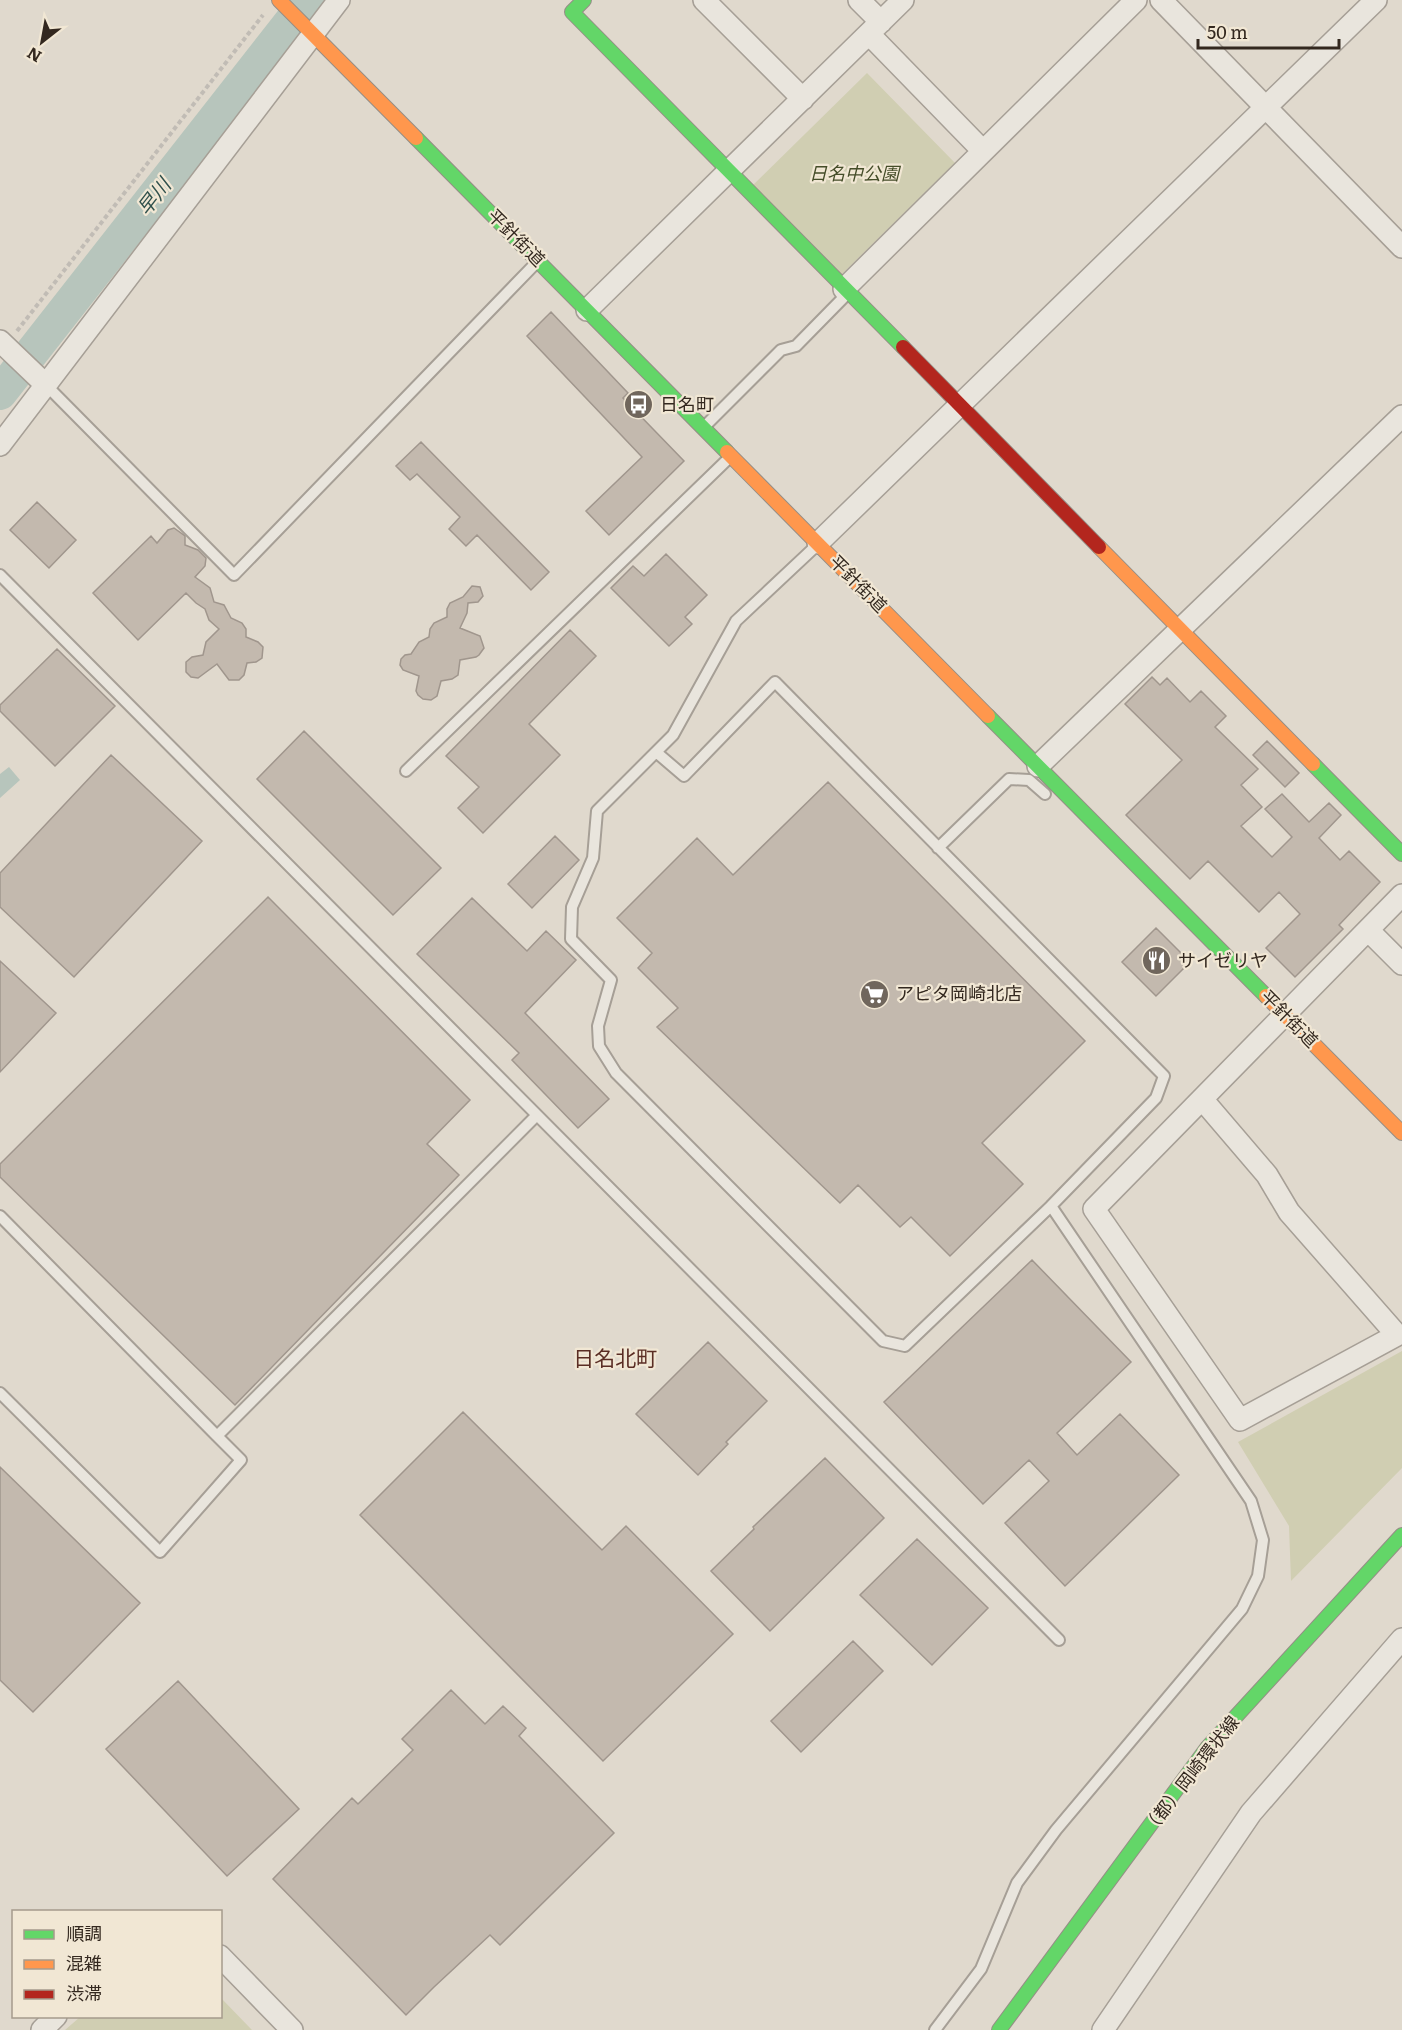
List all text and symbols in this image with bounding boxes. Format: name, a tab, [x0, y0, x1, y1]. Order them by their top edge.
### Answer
north arrow	[12, 12, 72, 72]
scale bar	[1198, 12, 1339, 50]
text: 50 m	[1207, 18, 1248, 45]
text: N	[22, 42, 46, 69]
park label: 日名中公園	[809, 159, 902, 186]
water label: 早川	[128, 169, 178, 221]
street label: 平針街道	[482, 202, 552, 272]
bus stop icon: 日名町	[623, 389, 655, 421]
place label: 日名町	[660, 390, 714, 417]
street label: 平針街道	[824, 548, 894, 618]
restaurant icon: サイゼリヤ	[1141, 945, 1173, 977]
place label: サイゼリヤ	[1178, 946, 1268, 973]
supermarket icon: アピタ岡崎北店	[859, 978, 891, 1010]
place label: アピタ岡崎北店	[896, 979, 1022, 1006]
street label: 平針街道	[1255, 983, 1325, 1053]
district label: 日名北町	[573, 1341, 657, 1372]
street label: （都）岡崎環状線	[1135, 1709, 1245, 1839]
legend	[12, 1910, 222, 2018]
text: 順調	[66, 1919, 102, 1946]
text: 混雑	[66, 1949, 102, 1976]
text: 渋滞	[66, 1979, 102, 2006]

